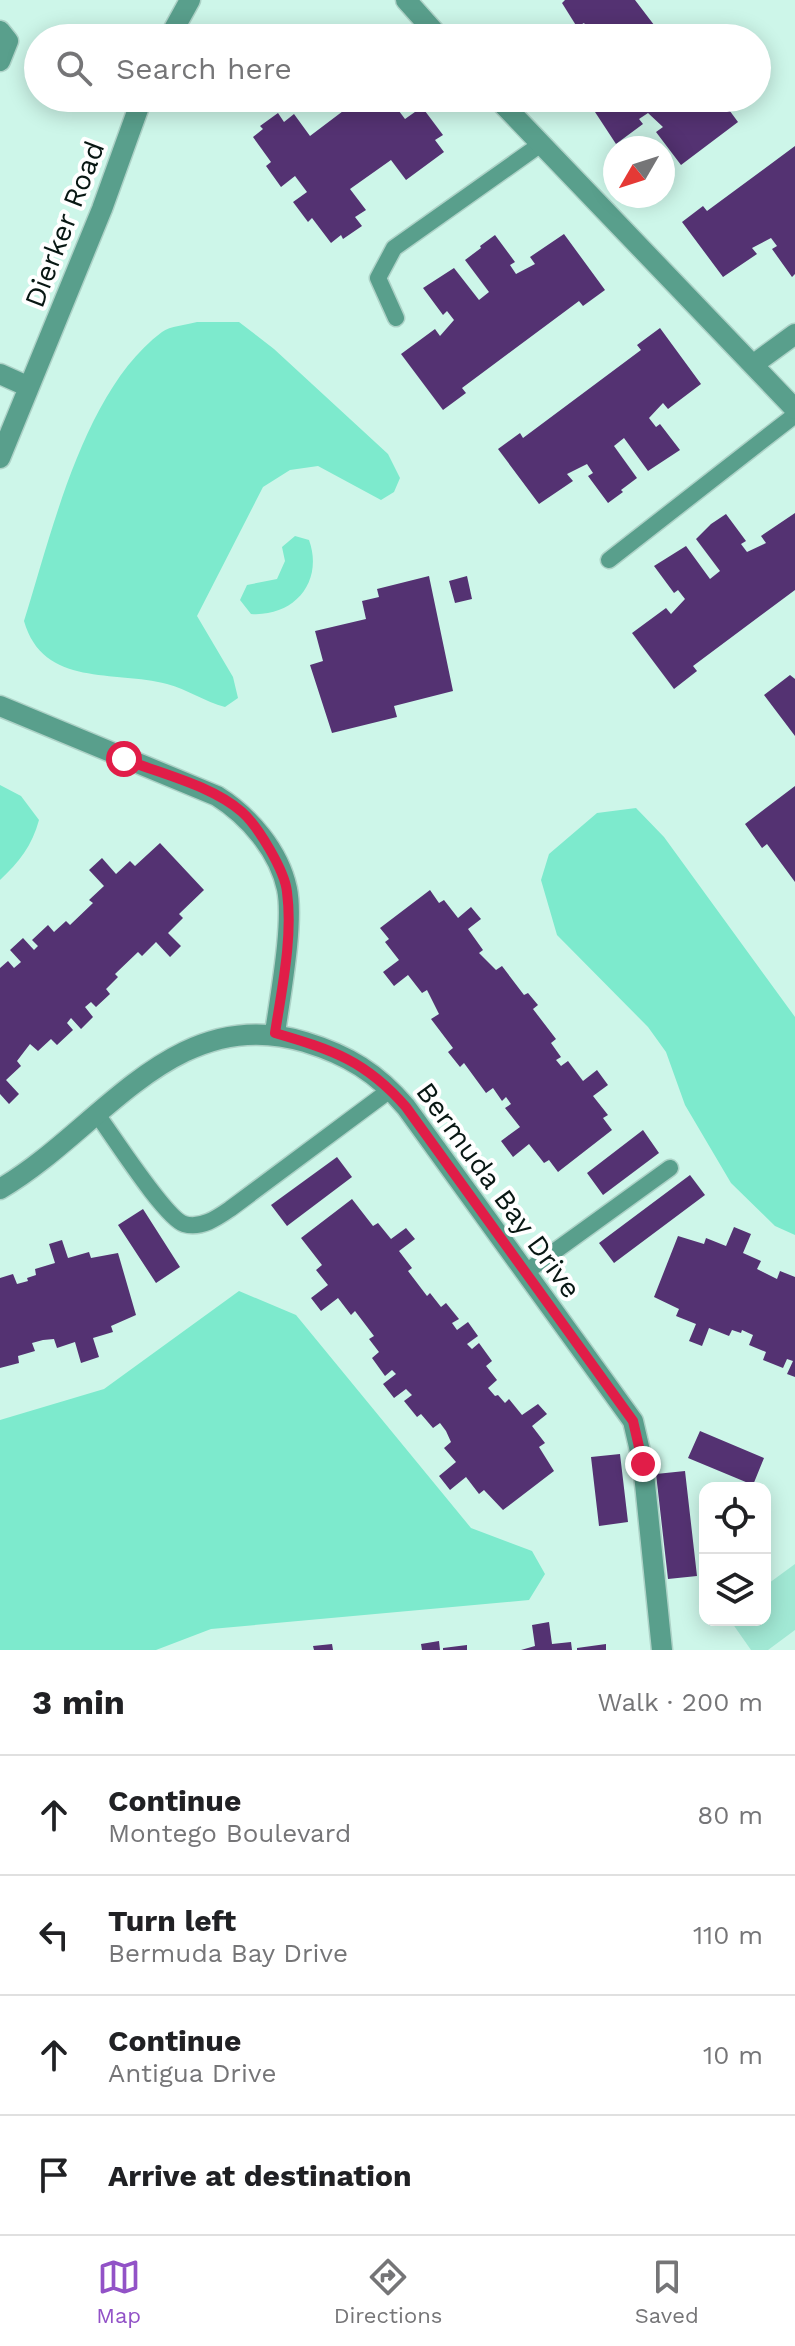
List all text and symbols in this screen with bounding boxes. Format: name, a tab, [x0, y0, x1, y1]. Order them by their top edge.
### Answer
search box	[24, 24, 771, 112]
icon: search	[52, 46, 96, 90]
text: Search here	[116, 51, 292, 86]
street label: Dierker Road	[18, 136, 111, 312]
north arrow	[603, 136, 675, 208]
route start	[106, 741, 142, 777]
street label: Bermuda Bay Drive	[409, 1076, 588, 1305]
route end	[625, 1446, 661, 1482]
map controls	[699, 1482, 771, 1626]
button: locate	[699, 1482, 771, 1554]
button: layers	[699, 1554, 771, 1626]
text: 3 min	[32, 1682, 125, 1722]
text: Walk · 200 m	[597, 1687, 763, 1717]
text: Continue	[108, 1783, 241, 1818]
icon: ahead	[32, 1793, 76, 1837]
text: 80 m	[697, 1800, 763, 1830]
text: Montego Boulevard	[108, 1818, 351, 1848]
text: Turn left	[108, 1903, 236, 1938]
icon: left	[32, 1913, 76, 1957]
text: 110 m	[693, 1920, 763, 1950]
text: Bermuda Bay Drive	[108, 1938, 348, 1968]
text: Continue	[108, 2023, 241, 2058]
icon: ahead	[32, 2033, 76, 2077]
text: 10 m	[703, 2040, 763, 2070]
text: Antigua Drive	[108, 2058, 276, 2088]
icon: arrive	[32, 2153, 76, 2197]
text: Arrive at destination	[108, 2158, 412, 2193]
tab: Map	[96, 2255, 141, 2328]
tab: Directions	[334, 2255, 442, 2328]
tab: Saved	[635, 2255, 699, 2328]

